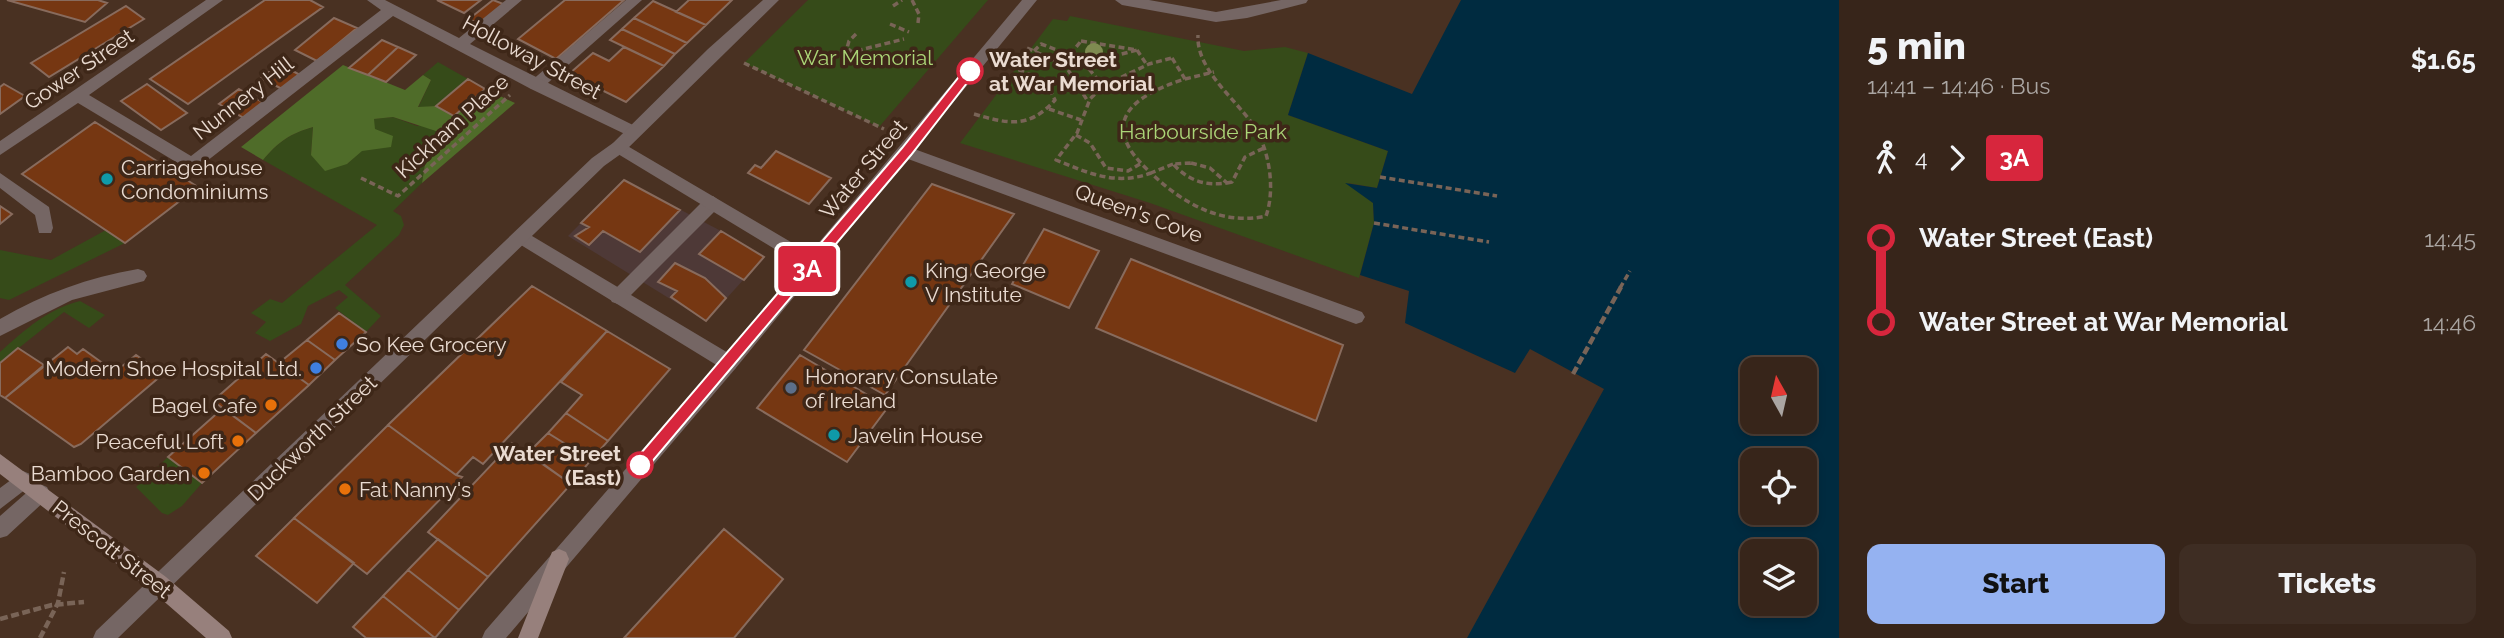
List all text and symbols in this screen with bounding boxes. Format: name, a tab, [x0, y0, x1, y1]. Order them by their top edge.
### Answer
street label: Holloway Street	[458, 10, 606, 104]
street label: Gower Street	[20, 23, 138, 115]
text: 5 min	[1867, 23, 1966, 68]
park label: War Memorial	[797, 45, 933, 70]
text: $1.65	[2411, 45, 2476, 75]
place label: Water Street at War Memorial	[989, 47, 1154, 96]
street label: Nunnery Hill	[188, 51, 298, 145]
marker: Water Street at War Memorial	[957, 58, 983, 84]
street label: Kickham Place	[390, 69, 514, 183]
text: 14:41 – 14:46 · Bus	[1867, 72, 2050, 99]
street label: Water Street	[814, 114, 912, 224]
park label: Harbourside Park	[1119, 119, 1287, 144]
icon: walk	[1867, 139, 1905, 177]
icon: forward	[1938, 139, 1976, 177]
text: 3A	[2000, 143, 2029, 172]
text: 4	[1915, 144, 1928, 171]
place label: Carriagehouse Condominiums	[121, 155, 268, 204]
marker: Carriagehouse Condominiums	[99, 171, 115, 187]
street label: Queen's Cove	[1072, 178, 1206, 248]
text: Water Street (East)	[1919, 223, 2153, 253]
text: 14:45	[2424, 225, 2476, 252]
line badge: 3A	[776, 246, 838, 292]
text: 3A	[792, 254, 822, 283]
place label: King George V Institute	[925, 258, 1046, 307]
marker: King George V Institute	[903, 274, 919, 290]
text: Water Street at War Memorial	[1919, 307, 2288, 337]
text: 14:46	[2423, 309, 2476, 336]
place label: So Kee Grocery	[356, 332, 507, 357]
marker: So Kee Grocery	[334, 336, 350, 352]
place label: Modern Shoe Hospital Ltd.	[45, 356, 302, 381]
north arrow	[1740, 357, 1816, 434]
map controls	[1740, 357, 1817, 616]
marker: Modern Shoe Hospital Ltd.	[308, 360, 324, 376]
place label: Honorary Consulate of Ireland	[805, 364, 998, 413]
street label: Duckworth Street	[242, 370, 382, 506]
marker: Honorary Consulate of Ireland	[783, 380, 799, 396]
place label: Bagel Cafe	[151, 393, 257, 418]
marker: Bagel Cafe	[263, 397, 279, 413]
place label: Javelin House	[848, 423, 983, 448]
marker: Javelin House	[826, 427, 842, 443]
place label: Peaceful Loft	[96, 429, 224, 454]
marker: Peaceful Loft	[230, 433, 246, 449]
place label: Water Street (East)	[493, 441, 621, 490]
button: locate	[1740, 448, 1817, 525]
marker: Water Street (East)	[627, 452, 653, 478]
place label: Bamboo Garden	[31, 461, 190, 486]
marker: Bamboo Garden	[196, 465, 212, 481]
place label: Fat Nanny's	[359, 477, 471, 502]
marker: Fat Nanny's	[337, 481, 353, 497]
street label: Prescott Street	[48, 495, 176, 603]
button: layers	[1740, 539, 1817, 616]
button: Start	[1867, 544, 2165, 624]
button: Tickets	[2179, 544, 2476, 624]

